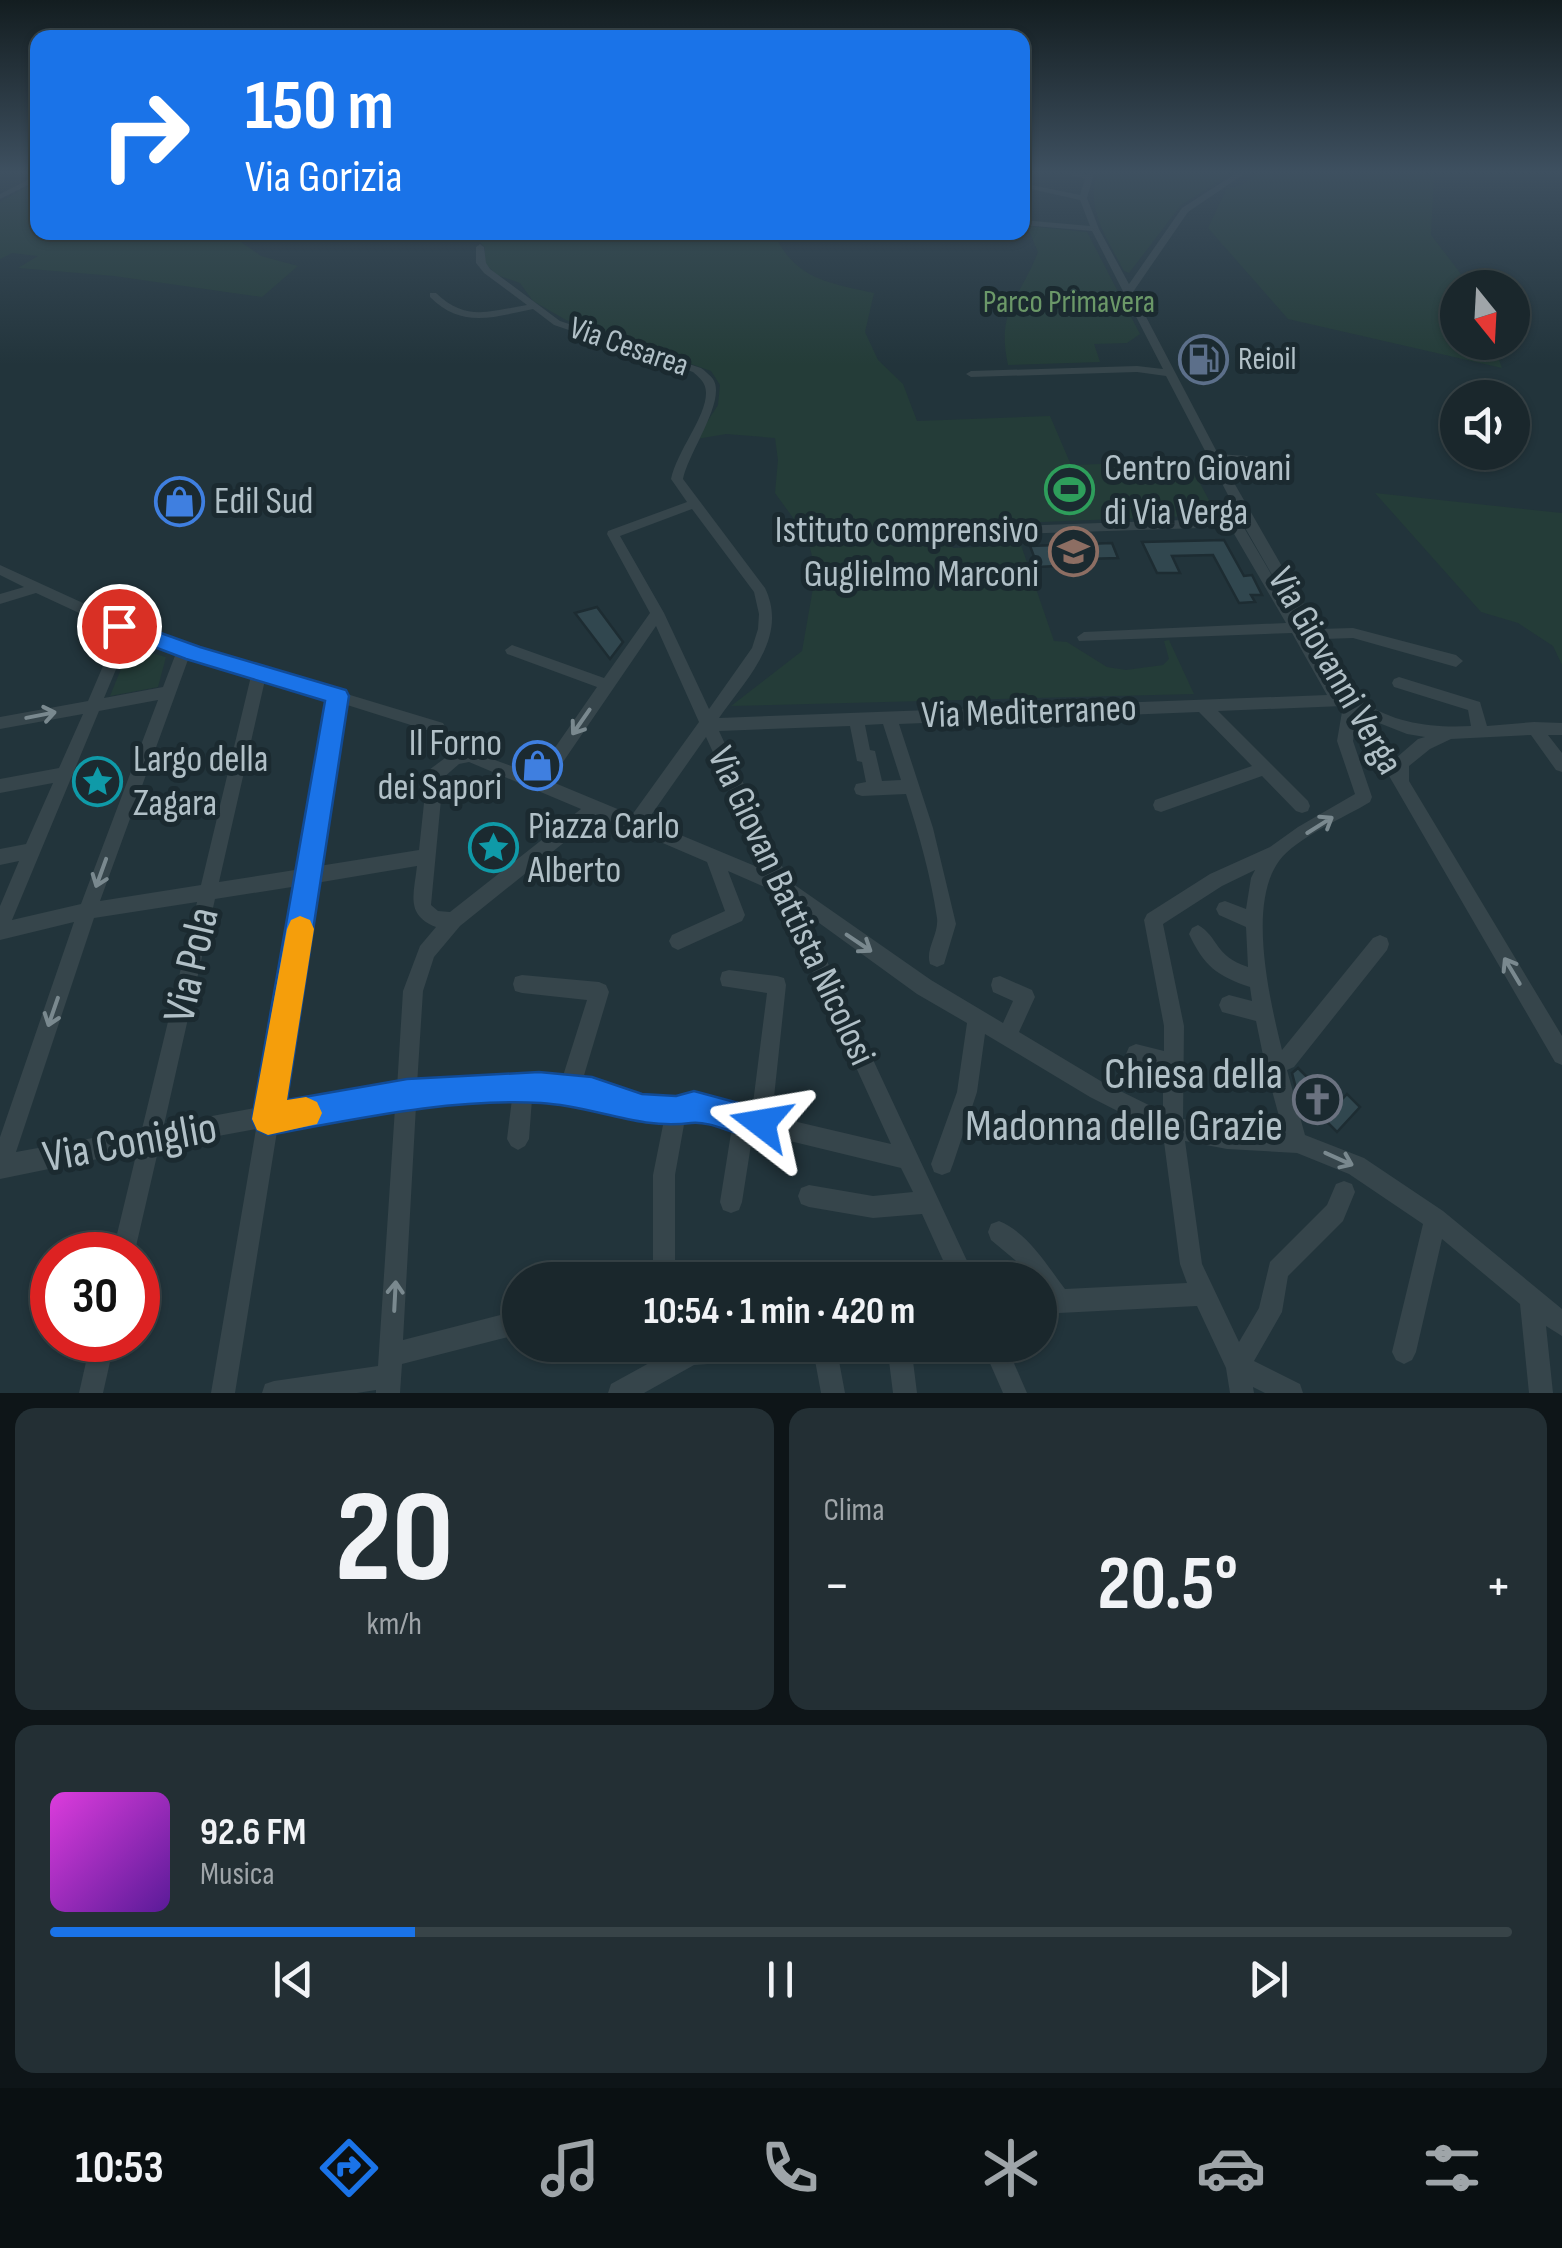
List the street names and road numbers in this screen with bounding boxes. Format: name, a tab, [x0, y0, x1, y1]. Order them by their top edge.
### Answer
street label: Via Cesarea	[564, 308, 694, 386]
street label: Via Giovanni Verga	[1258, 560, 1412, 782]
street label: Via Mediterraneo	[921, 686, 1137, 738]
street label: Via Giovan Battista Nicolosi	[698, 740, 884, 1072]
street label: Via Pola	[152, 902, 232, 1028]
street label: Via Coniglio	[39, 1101, 221, 1185]

